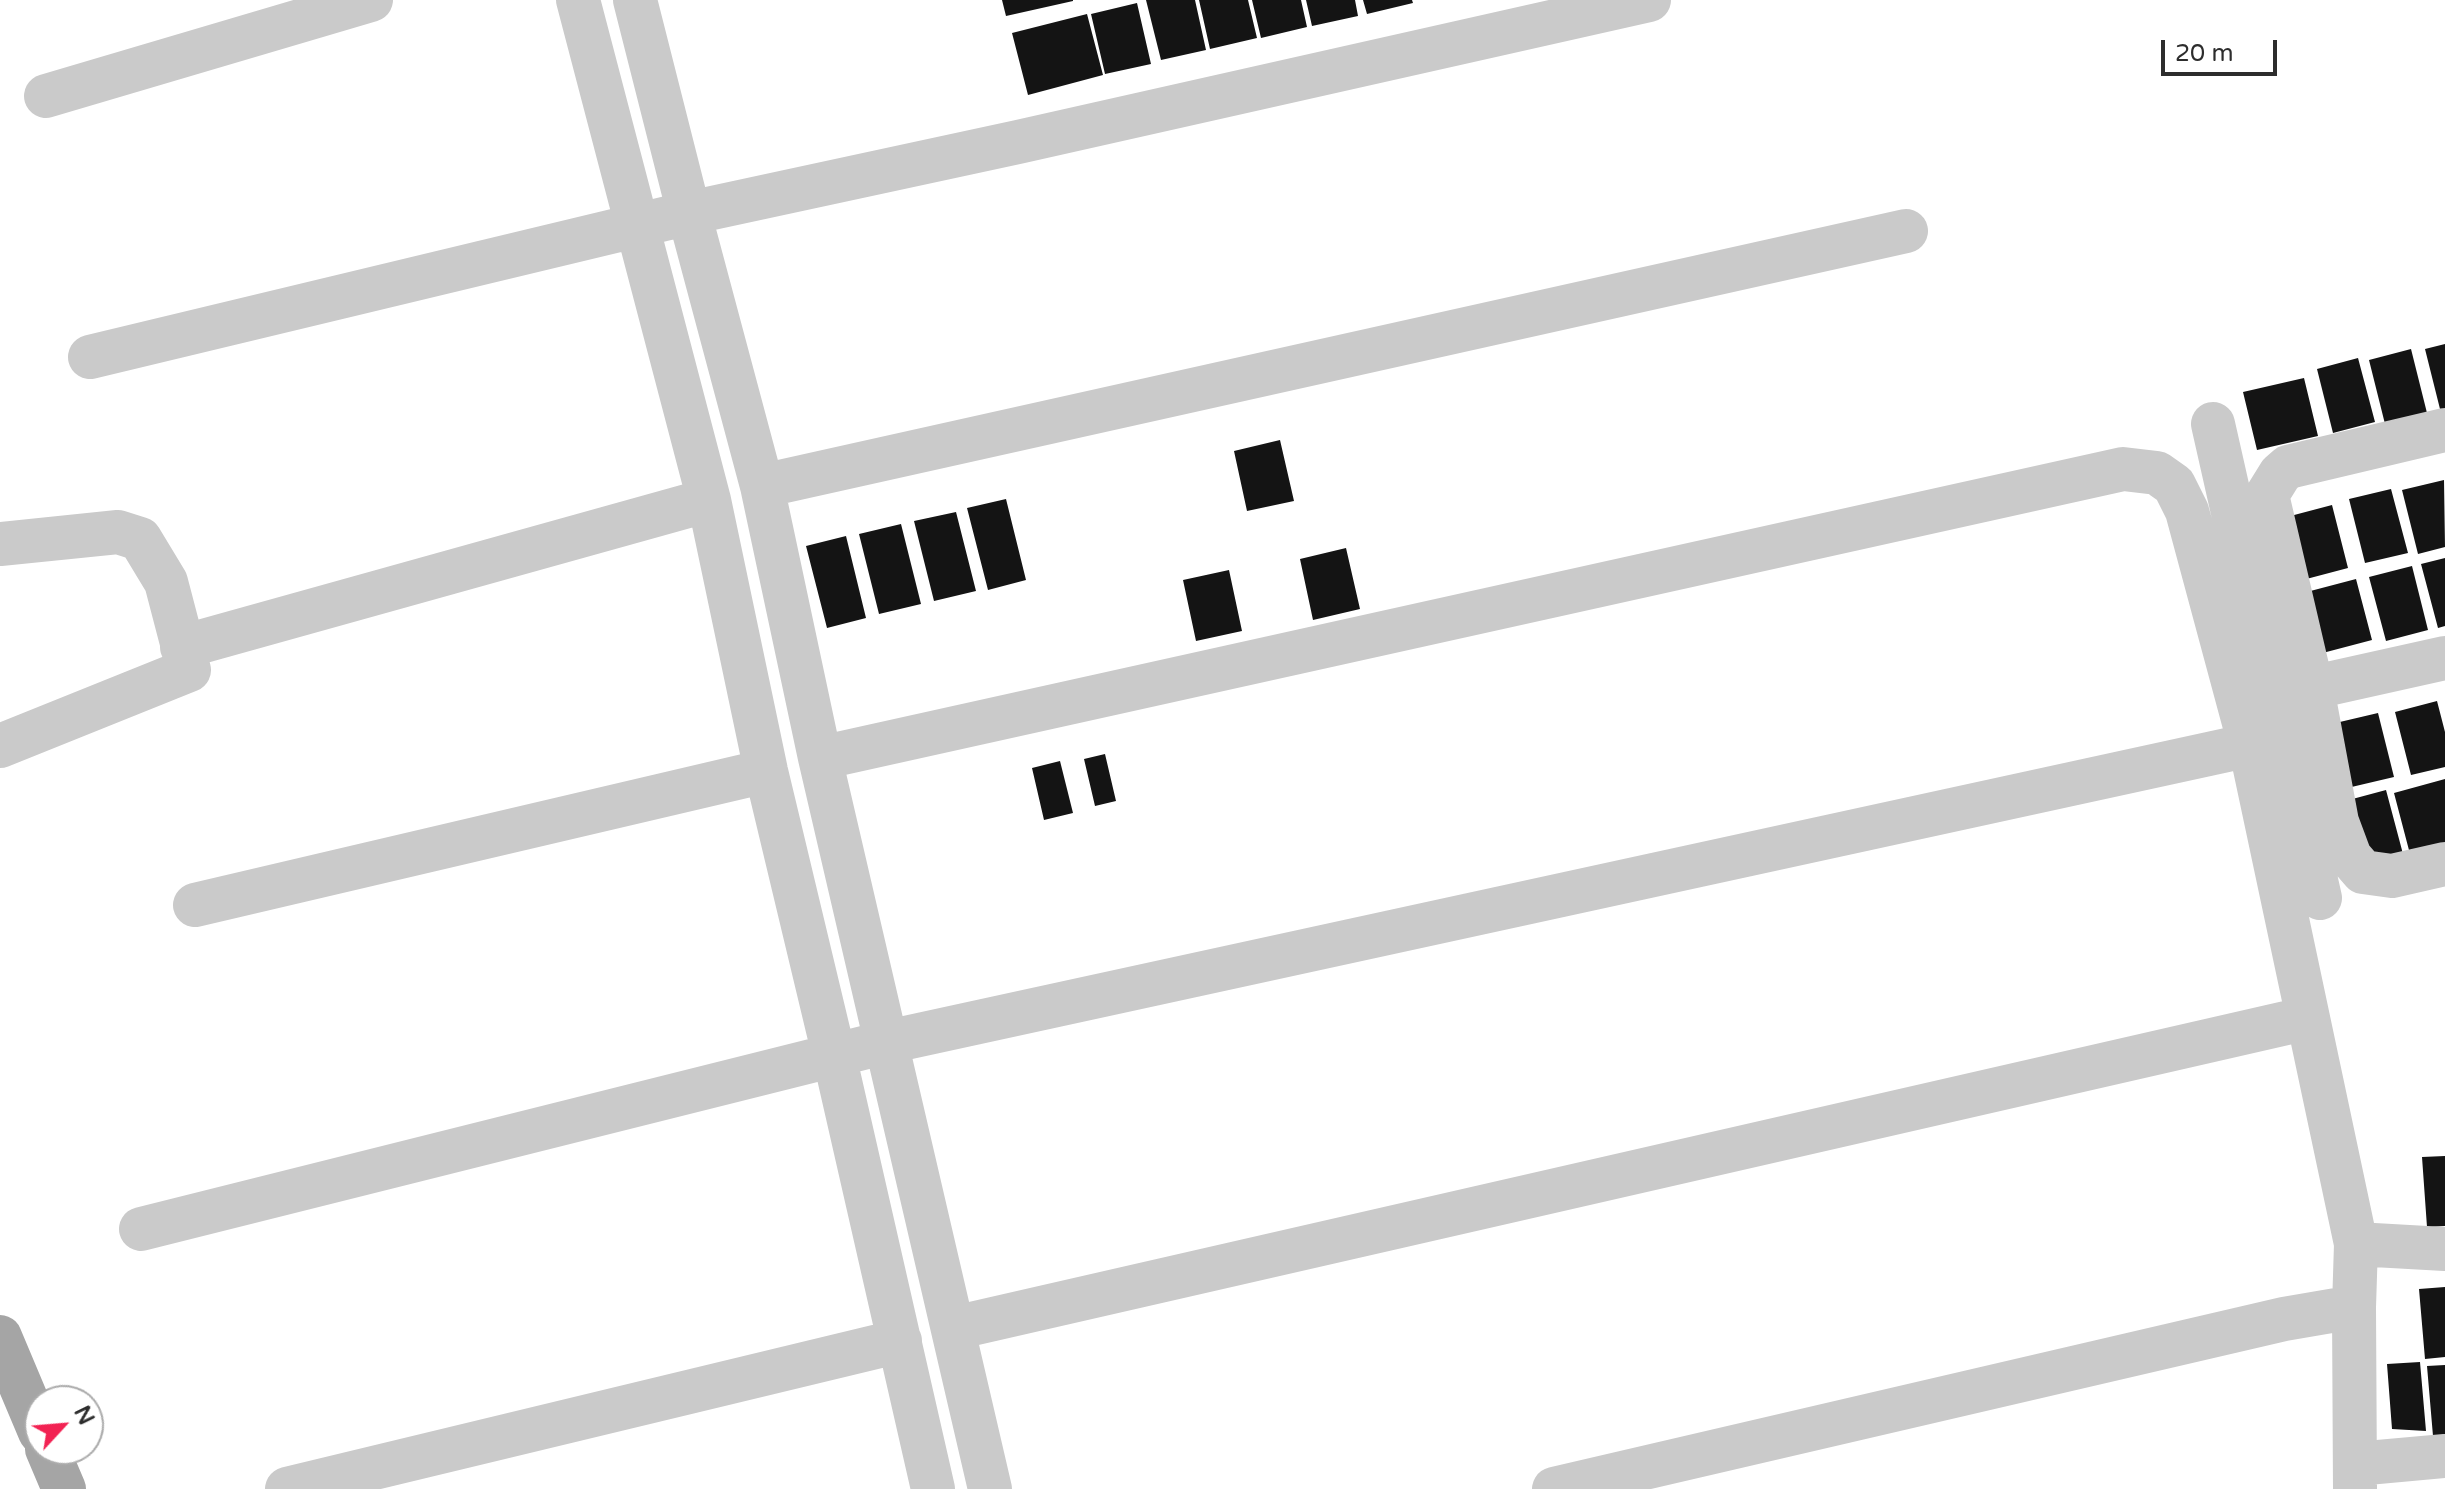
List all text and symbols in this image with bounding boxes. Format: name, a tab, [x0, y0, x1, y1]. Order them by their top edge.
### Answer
scale bar	[2165, 24, 2281, 74]
text: 20 m	[2175, 39, 2233, 68]
north arrow	[24, 1385, 104, 1465]
text: N	[68, 1402, 99, 1429]

